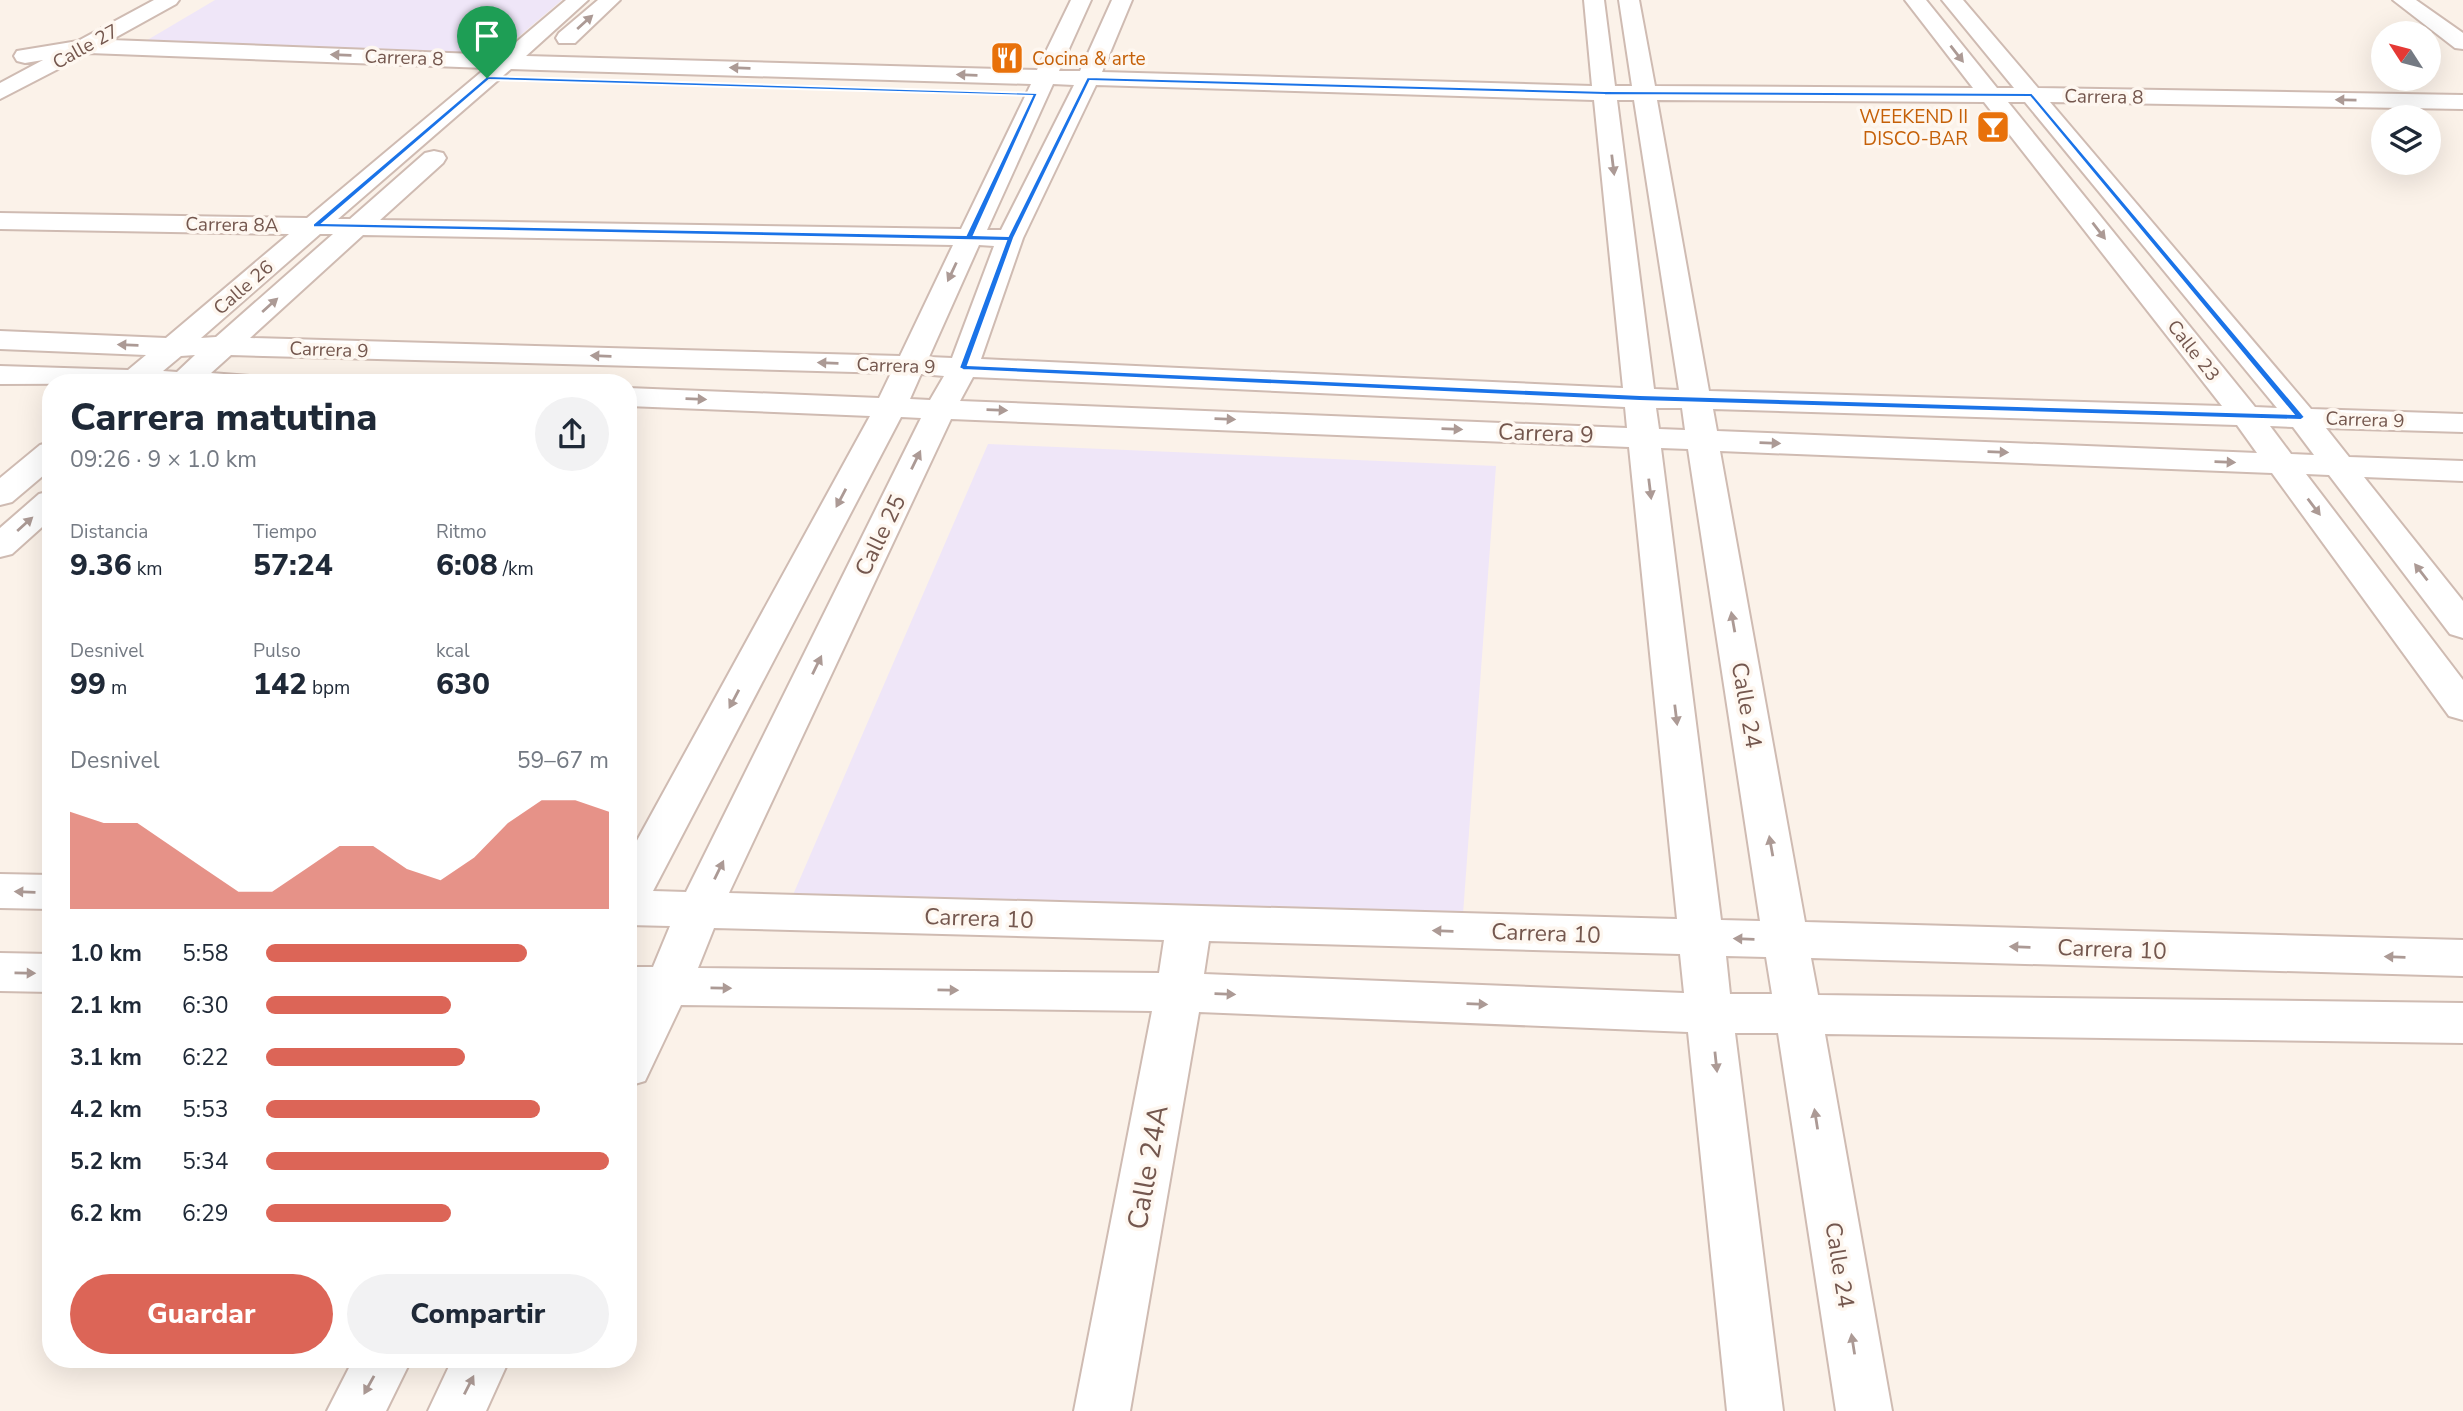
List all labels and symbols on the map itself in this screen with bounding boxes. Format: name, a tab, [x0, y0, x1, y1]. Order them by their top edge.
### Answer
pin	[457, 6, 517, 78]
one-way arrow	[576, 14, 594, 30]
street label: Calle 27	[48, 18, 123, 76]
north arrow	[2371, 21, 2441, 91]
restaurant icon: Cocina & arte	[988, 39, 1026, 77]
street label: Carrera 8	[364, 44, 444, 72]
one-way arrow	[1949, 44, 1964, 62]
place label: Cocina & arte	[1032, 46, 1146, 72]
one-way arrow	[330, 49, 352, 60]
one-way arrow	[728, 63, 750, 74]
one-way arrow	[956, 69, 978, 81]
street label: Carrera 8	[2064, 83, 2144, 111]
one-way arrow	[2335, 95, 2357, 106]
place label: WEEKEND II DISCO-BAR	[1859, 104, 1968, 152]
bar icon: WEEKEND II DISCO-BAR	[1974, 108, 2012, 146]
one-way arrow	[1608, 154, 1619, 176]
street label: Carrera 8A	[185, 211, 279, 239]
one-way arrow	[2092, 221, 2107, 239]
street label: Calle 26	[208, 254, 279, 321]
one-way arrow	[947, 262, 958, 283]
one-way arrow	[261, 297, 279, 313]
street label: Calle 23	[2161, 314, 2225, 387]
street label: Carrera 9	[289, 336, 369, 364]
one-way arrow	[117, 340, 139, 351]
one-way arrow	[589, 351, 611, 362]
street label: Carrera 9	[856, 352, 936, 380]
one-way arrow	[817, 357, 839, 369]
one-way arrow	[686, 394, 708, 405]
one-way arrow	[986, 405, 1008, 416]
street label: Carrera 9	[2325, 406, 2405, 434]
one-way arrow	[1214, 414, 1236, 425]
street label: Carrera 9	[1498, 416, 1594, 451]
one-way arrow	[1441, 423, 1463, 434]
one-way arrow	[1760, 437, 1782, 448]
one-way arrow	[1987, 447, 2009, 458]
one-way arrow	[910, 450, 921, 470]
one-way arrow	[2214, 457, 2236, 468]
one-way arrow	[1645, 478, 1656, 500]
one-way arrow	[835, 489, 847, 508]
street label: Calle 25	[848, 490, 913, 581]
one-way arrow	[2307, 498, 2321, 516]
one-way arrow	[17, 516, 34, 532]
one-way arrow	[2415, 563, 2429, 581]
one-way arrow	[1727, 611, 1738, 633]
one-way arrow	[811, 655, 823, 675]
street label: Calle 24	[1724, 660, 1769, 750]
one-way arrow	[728, 689, 740, 709]
one-way arrow	[1671, 704, 1682, 726]
one-way arrow	[1765, 835, 1776, 857]
one-way arrow	[713, 860, 724, 880]
one-way arrow	[14, 886, 36, 897]
street label: Carrera 10	[924, 901, 1034, 936]
street label: Carrera 10	[1491, 916, 1601, 951]
one-way arrow	[1432, 925, 1454, 936]
street label: Carrera 10	[2057, 932, 2167, 967]
one-way arrow	[1733, 933, 1755, 945]
one-way arrow	[2009, 941, 2031, 952]
one-way arrow	[2384, 951, 2406, 962]
one-way arrow	[15, 967, 37, 978]
one-way arrow	[710, 982, 732, 994]
one-way arrow	[938, 984, 960, 996]
one-way arrow	[1214, 988, 1236, 999]
one-way arrow	[1466, 998, 1488, 1009]
one-way arrow	[1711, 1051, 1722, 1073]
street label: Calle 24A	[1118, 1102, 1178, 1232]
one-way arrow	[1810, 1108, 1821, 1130]
street label: Calle 24	[1817, 1220, 1862, 1310]
one-way arrow	[1847, 1333, 1858, 1355]
one-way arrow	[463, 1375, 474, 1395]
one-way arrow	[363, 1376, 375, 1396]

